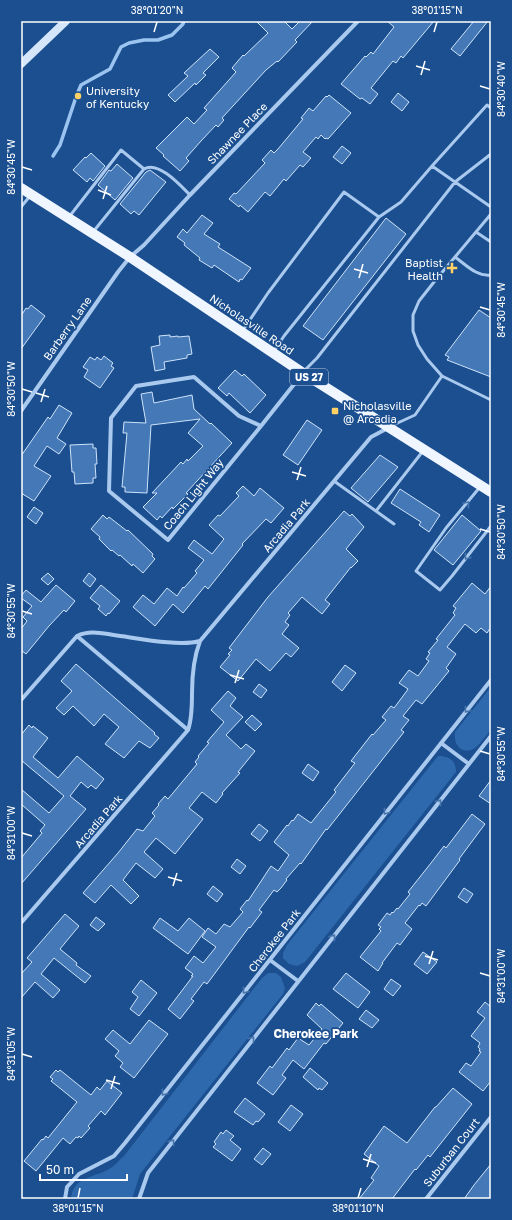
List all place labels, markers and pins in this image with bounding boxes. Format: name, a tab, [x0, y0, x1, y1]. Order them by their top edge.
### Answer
place label: University of Kentucky	[86, 84, 149, 110]
marker: University of Kentucky	[73, 91, 83, 101]
place label: Baptist Health	[405, 256, 443, 282]
marker: Baptist Health	[446, 262, 458, 274]
place label: Nicholasville @ Arcadia	[343, 399, 412, 425]
marker: Nicholasville @ Arcadia	[330, 406, 340, 416]

